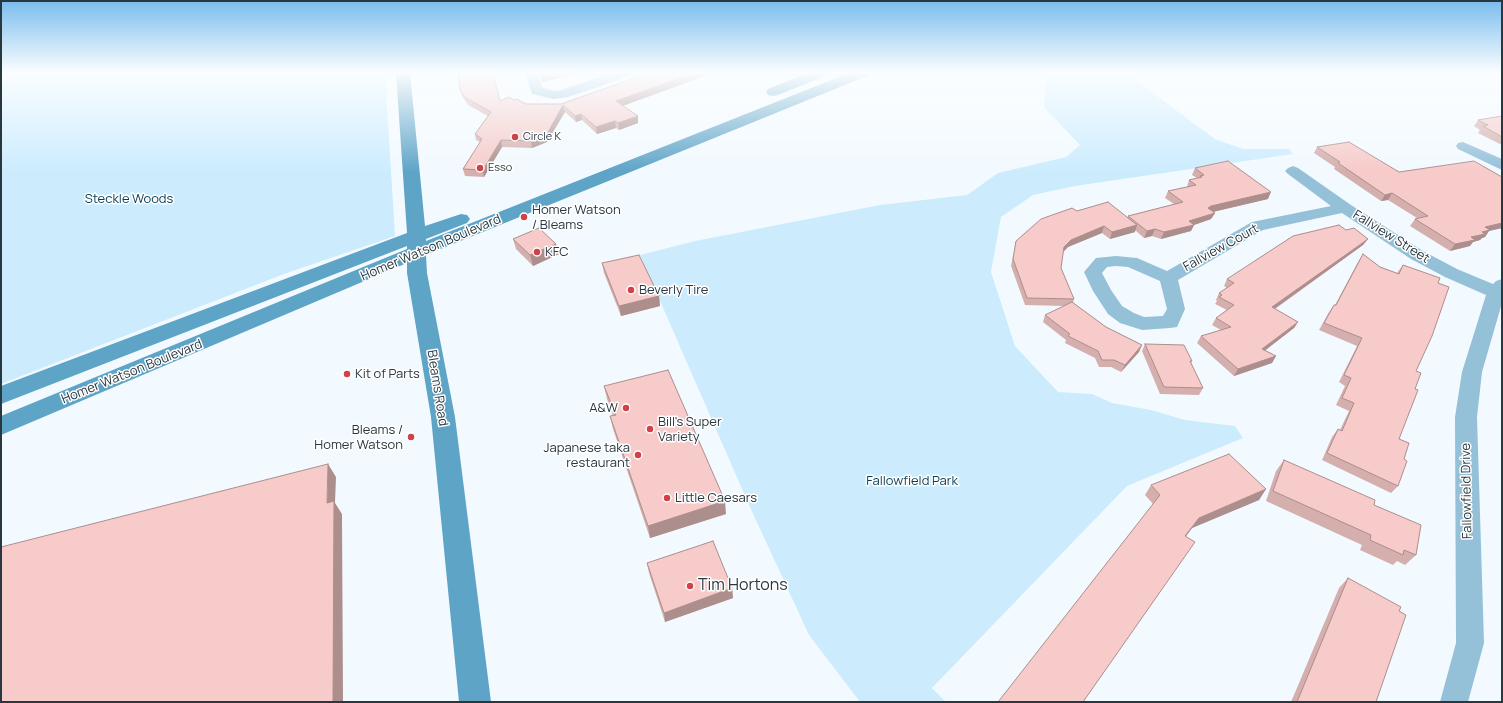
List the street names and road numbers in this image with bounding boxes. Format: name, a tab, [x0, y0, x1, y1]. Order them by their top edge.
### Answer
street label: Fallview Street	[1350, 207, 1432, 267]
street label: Homer Watson Boulevard	[359, 211, 503, 285]
street label: Fallview Court	[1181, 221, 1261, 275]
street label: Homer Watson Boulevard	[59, 337, 205, 407]
street label: Bleams Road	[423, 349, 451, 427]
street label: Fallowfield Drive	[1458, 443, 1476, 539]

